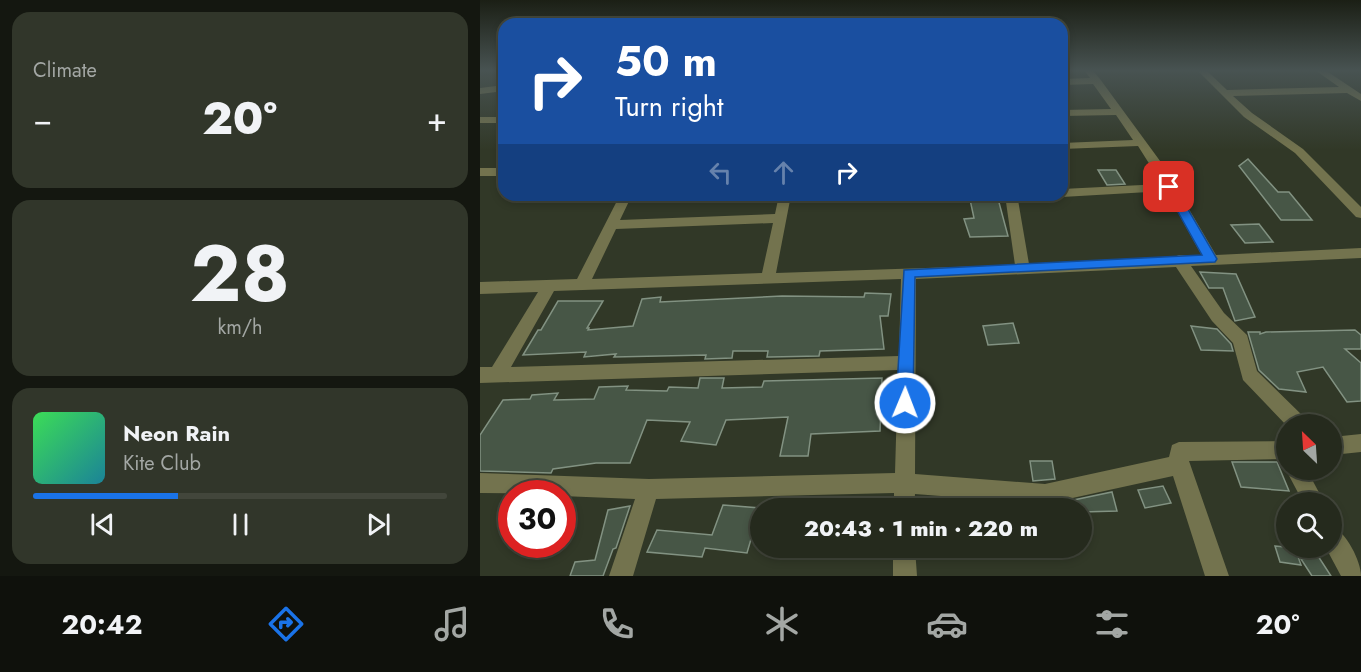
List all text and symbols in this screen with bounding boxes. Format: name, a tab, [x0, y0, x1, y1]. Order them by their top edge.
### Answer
text: 50 m	[615, 31, 717, 92]
icon: right	[516, 42, 594, 120]
text: Climate	[33, 56, 97, 85]
text: 20°	[202, 86, 277, 151]
text: Turn right	[615, 87, 723, 126]
text: −	[33, 96, 52, 143]
text: +	[427, 96, 447, 143]
icon: left	[704, 156, 737, 189]
icon: ahead	[767, 156, 800, 189]
icon: right	[830, 156, 863, 189]
pin	[1143, 161, 1194, 212]
icon: arrive	[1152, 170, 1185, 203]
text: 28	[190, 218, 290, 330]
text: km/h	[217, 313, 263, 342]
position arrow	[873, 371, 937, 435]
north arrow	[1276, 414, 1342, 480]
map controls	[1276, 414, 1342, 558]
text: Neon Rain	[123, 417, 230, 449]
text: Kite Club	[123, 449, 201, 478]
speed limit sign: 30	[498, 480, 576, 558]
button: search	[1276, 492, 1342, 558]
icon: previous	[86, 508, 119, 541]
icon: pause	[224, 508, 257, 541]
icon: next	[362, 508, 395, 541]
text: 20:43 · 1 min · 220 m	[804, 512, 1038, 544]
icon: directions	[265, 603, 307, 645]
icon: music	[431, 603, 473, 645]
icon: phone	[596, 603, 638, 645]
icon: climate	[761, 603, 803, 645]
icon: car	[926, 603, 968, 645]
icon: filters	[1091, 603, 1133, 645]
text: 20:42	[62, 605, 142, 644]
text: 20°	[1256, 605, 1299, 644]

